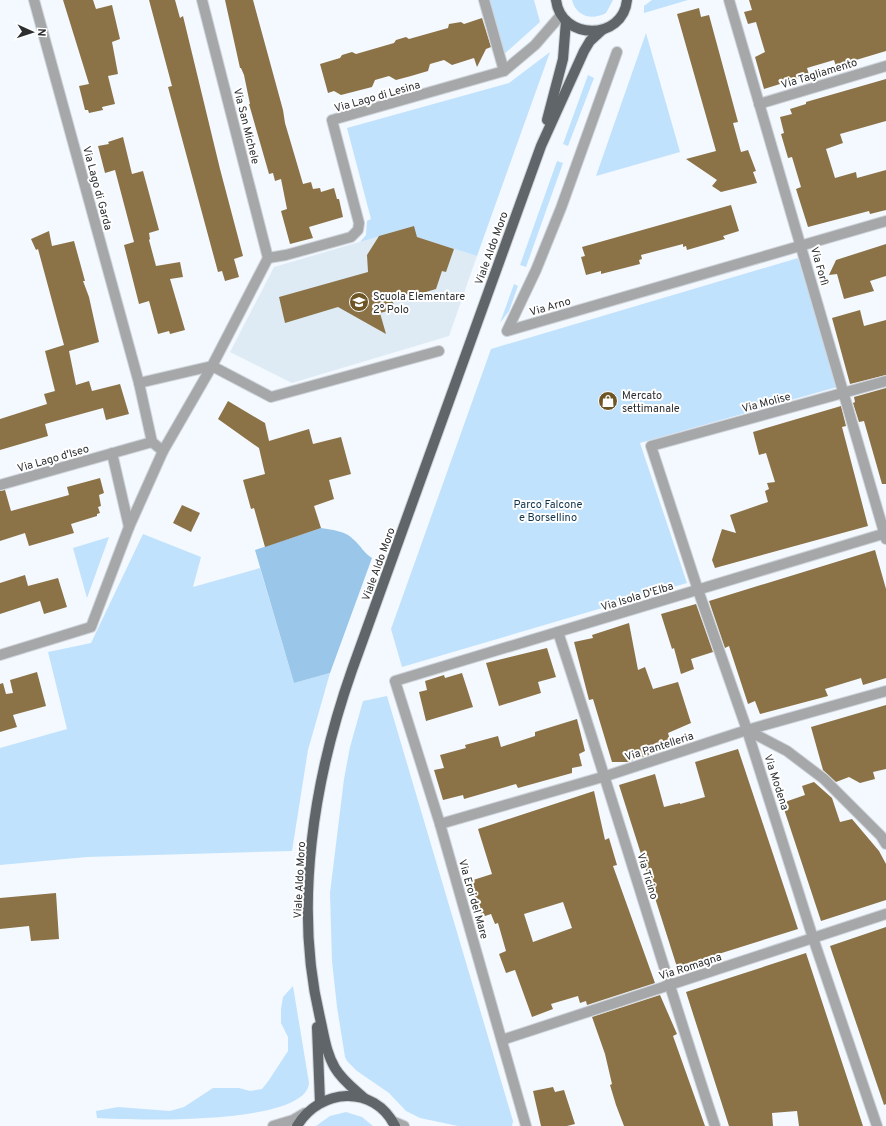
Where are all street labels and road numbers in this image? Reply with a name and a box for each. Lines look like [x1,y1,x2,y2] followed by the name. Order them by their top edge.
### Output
[779,56,859,92] street label: Via Tagliamento
[333,78,422,116] street label: Via Lago di Lesina
[230,87,262,166] street label: Via San Michele
[79,145,115,232] street label: Via Lago di Garda
[472,210,512,287] street label: Viale Aldo Moro
[807,245,831,287] street label: Via Forlì
[528,294,572,319] street label: Via Arno
[740,390,792,416] street label: Via Molise
[16,442,91,476] street label: Via Lago d'Iseo
[359,526,399,603] street label: Viale Aldo Moro
[599,579,675,615] street label: Via Isola D'Elba
[623,729,696,765] street label: Via Pantelleria
[760,753,792,812] street label: Via Modena
[291,841,309,919] street label: Viale Aldo Moro
[633,851,661,901] street label: Via Ticino
[455,858,491,941] street label: Via Eroi del Mare
[657,950,724,984] street label: Via Romagna

